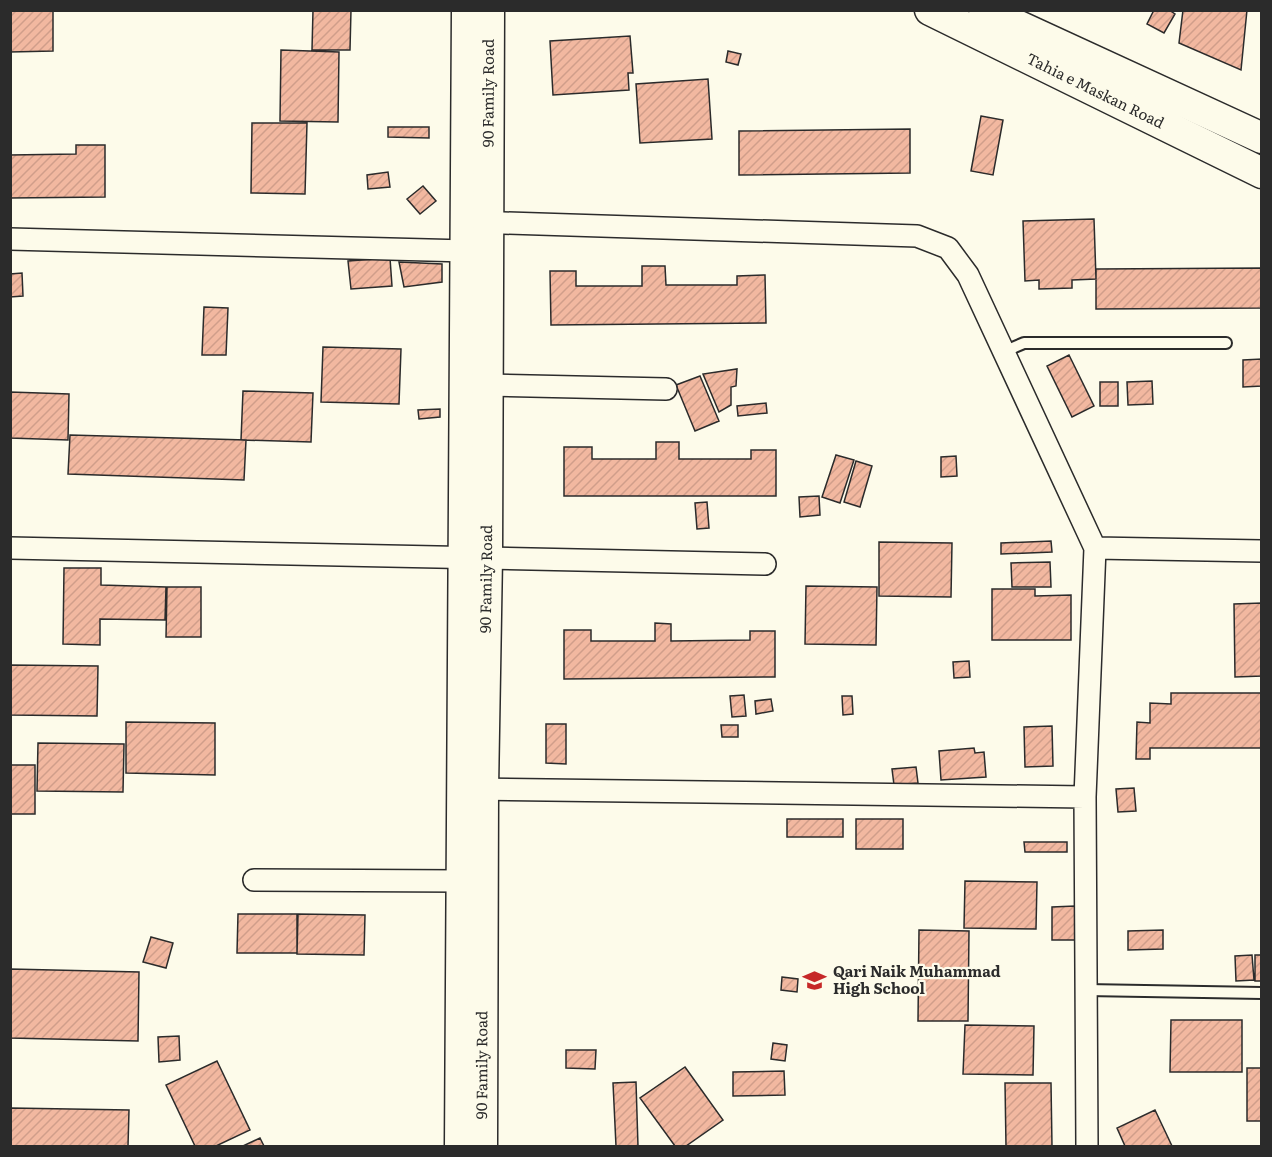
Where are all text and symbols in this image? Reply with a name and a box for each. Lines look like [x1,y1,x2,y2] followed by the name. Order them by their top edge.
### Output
[475,39,499,147] street label: 90 Family Road
[1023,46,1169,133] street label: Tahia e Maskan Road
[473,525,497,633] street label: 90 Family Road
[833,959,1001,999] place label: Qari Naik Muhammad High School
[802,968,828,994] school or university icon: Qari Naik Muhammad High School
[469,1011,492,1119] street label: 90 Family Road

